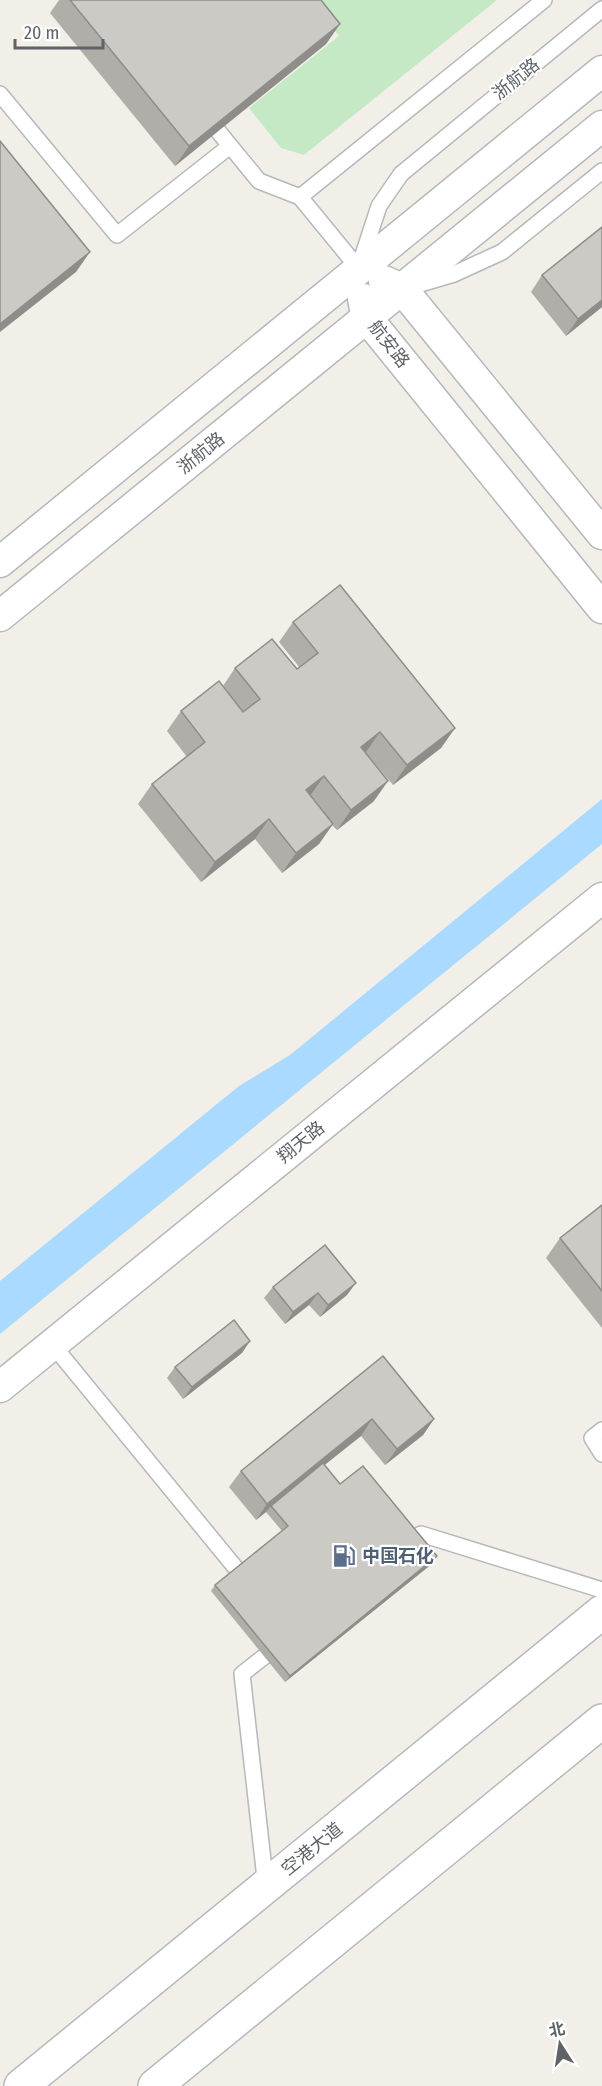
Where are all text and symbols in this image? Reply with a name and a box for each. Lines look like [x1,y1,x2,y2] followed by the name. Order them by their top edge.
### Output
[15,12,104,50] scale bar
[24,22,59,44] text: 20 m
[488,53,544,105] street label: 浙航路
[364,316,414,372] street label: 航安路
[173,427,229,479] street label: 浙航路
[273,1116,329,1168] street label: 翔天路
[331,1543,357,1569] fuel station icon: 中国石化
[362,1545,434,1567] place label: 中国石化
[277,1818,347,1880] street label: 空港大道
[530,2014,590,2074] north arrow
[547,2019,567,2041] text: 北

